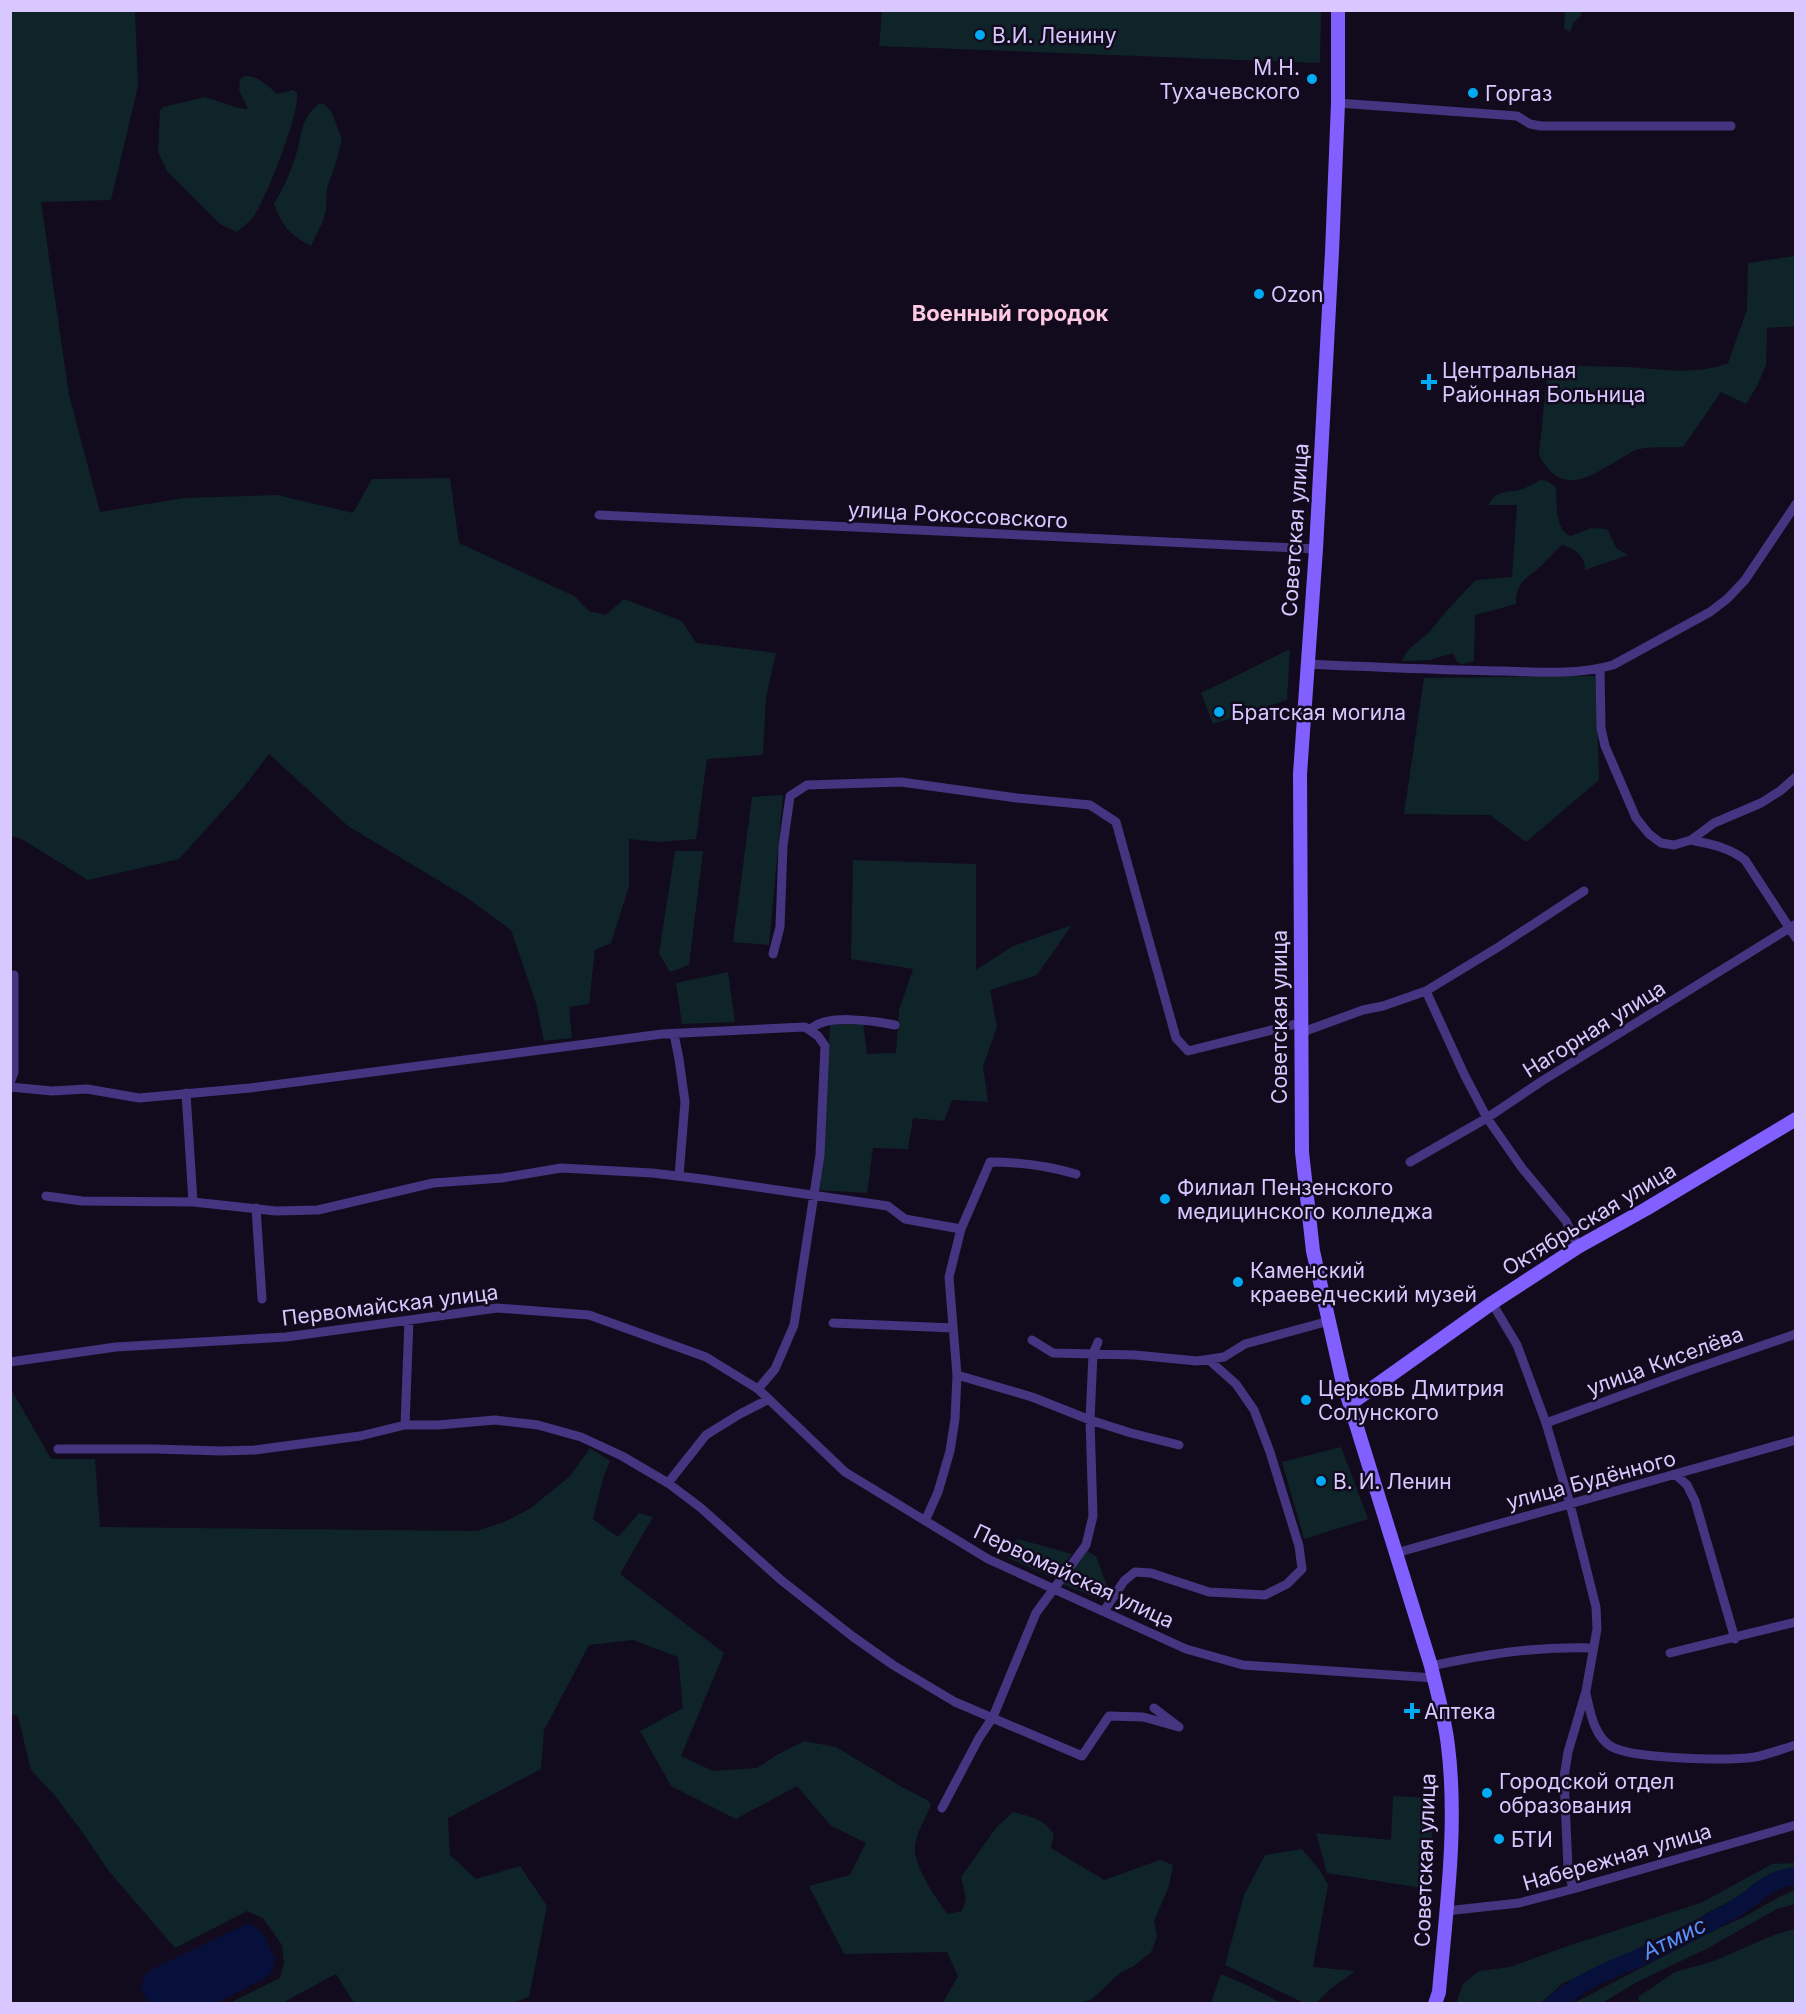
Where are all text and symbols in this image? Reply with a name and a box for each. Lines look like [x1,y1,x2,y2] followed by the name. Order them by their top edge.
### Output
[992,23,1117,48] place label: В.И. Ленину
[973,28,987,42] marker: В.И. Ленину
[1160,55,1300,104] place label: М.Н. Тухачевского
[1305,72,1319,86] marker: М.Н. Тухачевского
[1485,81,1552,106] place label: Горгаз
[1466,86,1480,100] marker: Горгаз
[1271,282,1323,307] place label: Ozon
[1252,287,1266,301] marker: Ozon
[912,300,1108,326] district label: Военный городок
[1442,358,1646,407] place label: Центральная Районная Больница
[1420,373,1438,391] marker: Центральная Районная Больница
[1276,442,1314,618] street label: Советская улица
[847,497,1069,533] street label: улица Рокоссовского
[1231,700,1406,725] place label: Братская могила
[1212,705,1226,719] marker: Братская могила
[1267,930,1292,1104] street label: Советская улица
[1518,975,1670,1083] street label: Нагорная улица
[1498,1157,1680,1281] street label: Октябрьская улица
[1177,1175,1433,1224] place label: Филиал Пензенского медицинского колледжа
[1158,1192,1172,1206] marker: Филиал Пензенского медицинского колледжа
[1250,1258,1477,1307] place label: Каменский краеведческий музей
[1231,1275,1245,1289] marker: Каменский краеведческий музей
[280,1279,500,1331] street label: Первомайская улица
[1584,1321,1746,1401] street label: улица Киселёва
[1318,1376,1504,1425] place label: Церковь Дмитрия Солунского
[1299,1393,1313,1407] marker: Церковь Дмитрия Солунского
[1504,1445,1678,1515] street label: улица Будённого
[1333,1469,1452,1494] place label: В. И. Ленин
[1314,1474,1328,1488] marker: В. И. Ленин
[970,1519,1178,1633] street label: Первомайская улица
[1424,1699,1496,1724] place label: Аптека
[1405,1704,1419,1718] marker: Аптека
[1499,1769,1674,1818] place label: Городской отдел образования
[1409,1773,1441,1947] street label: Советская улица
[1480,1786,1494,1800] marker: Городской отдел образования
[1520,1818,1714,1896] street label: Набережная улица
[1511,1827,1553,1852] place label: БТИ
[1492,1832,1506,1846] marker: БТИ
[1637,1911,1710,1965] water label: Атмис

